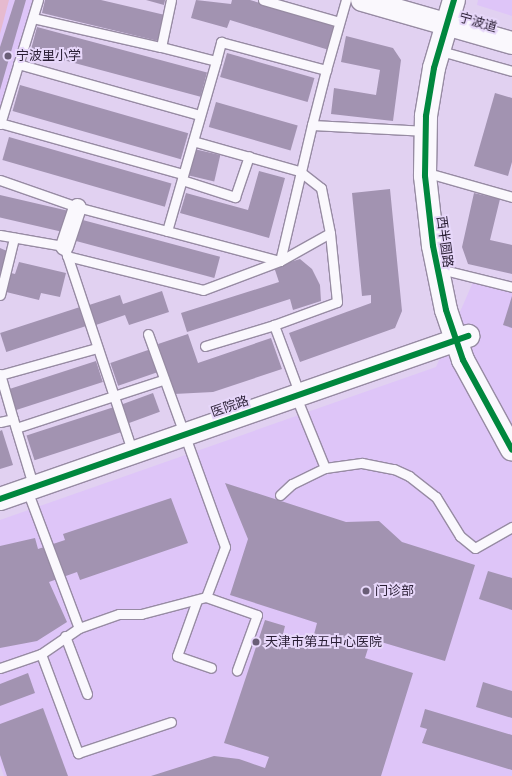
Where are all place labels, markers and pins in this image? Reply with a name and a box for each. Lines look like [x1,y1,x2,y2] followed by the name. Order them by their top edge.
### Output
[16,48,81,64] place label: 宁波里小学
[3,51,13,61] marker: 宁波里小学
[375,583,414,599] place label: 门诊部
[360,585,372,597] marker: 门诊部
[265,634,382,650] place label: 天津市第五中心医院
[250,636,262,648] marker: 天津市第五中心医院

